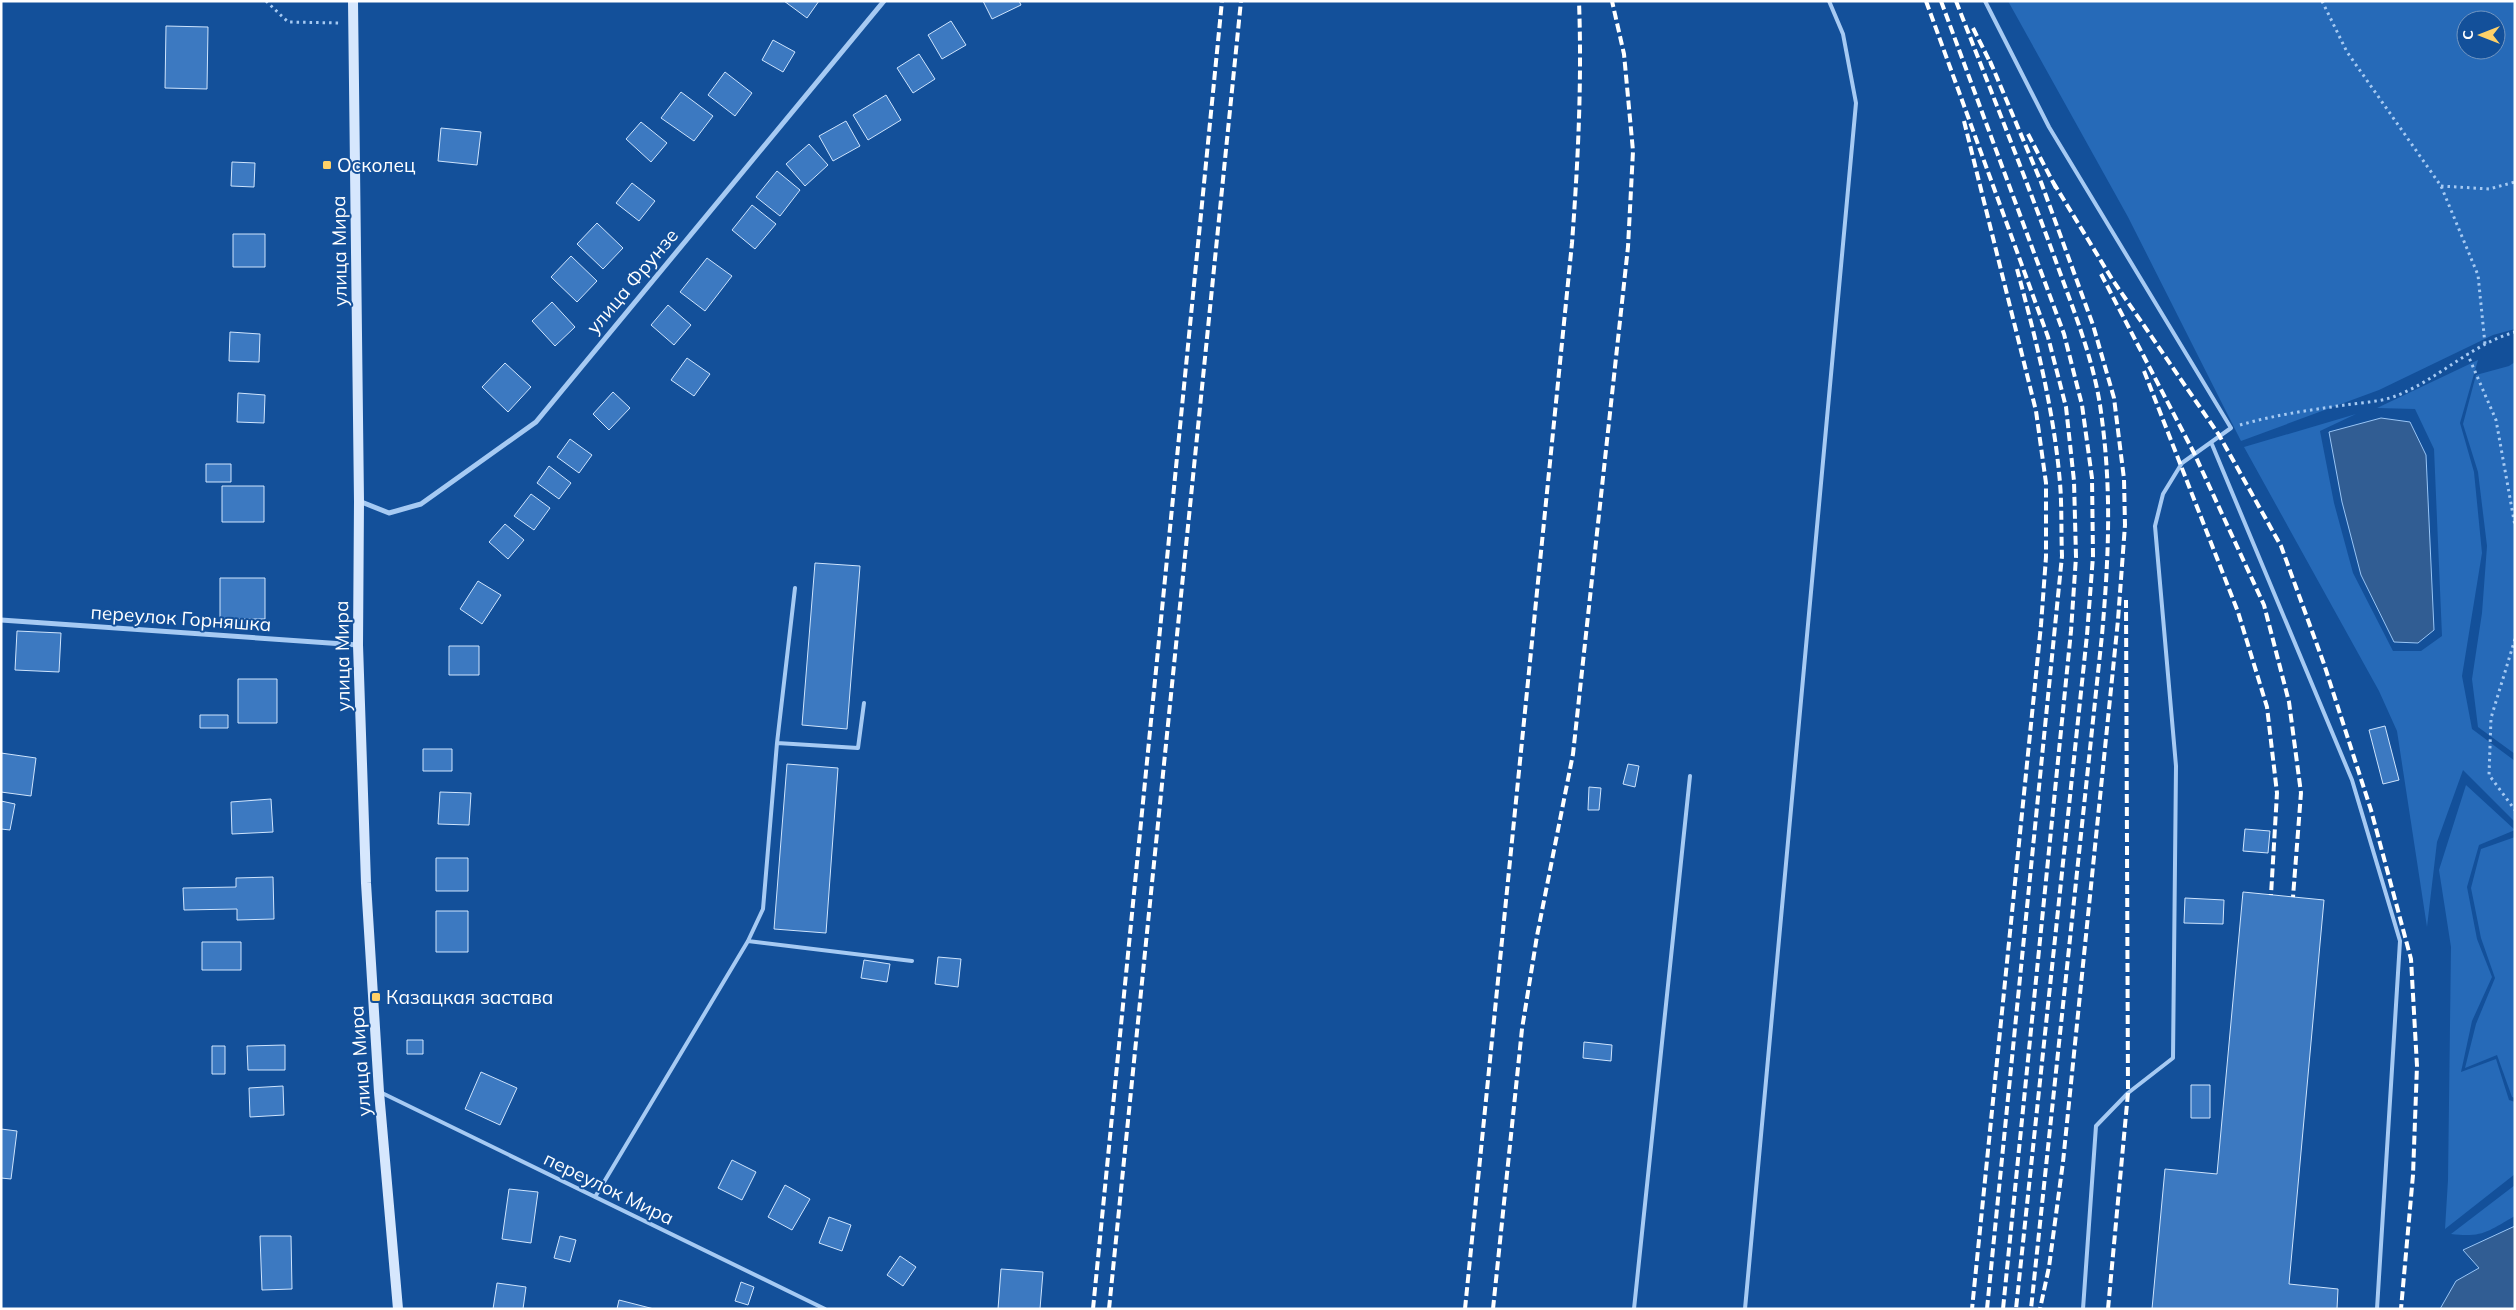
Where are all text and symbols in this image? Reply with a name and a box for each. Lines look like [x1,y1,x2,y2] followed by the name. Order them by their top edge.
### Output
[2456,10,2506,60] north arrow
[2459,30,2477,40] text: С
[337,153,416,177] place label: Осколец
[321,159,333,171] marker: Осколец
[326,195,352,307] street label: улица Мира
[581,223,683,339] street label: улица Фрунзе
[90,600,272,636] street label: переулок Горняшка
[329,600,355,712] street label: улица Мира
[386,985,553,1009] place label: Казацкая застава
[370,991,382,1003] marker: Казацкая застава
[344,1005,376,1117] street label: улица Мира
[540,1146,678,1230] street label: переулок Мира

